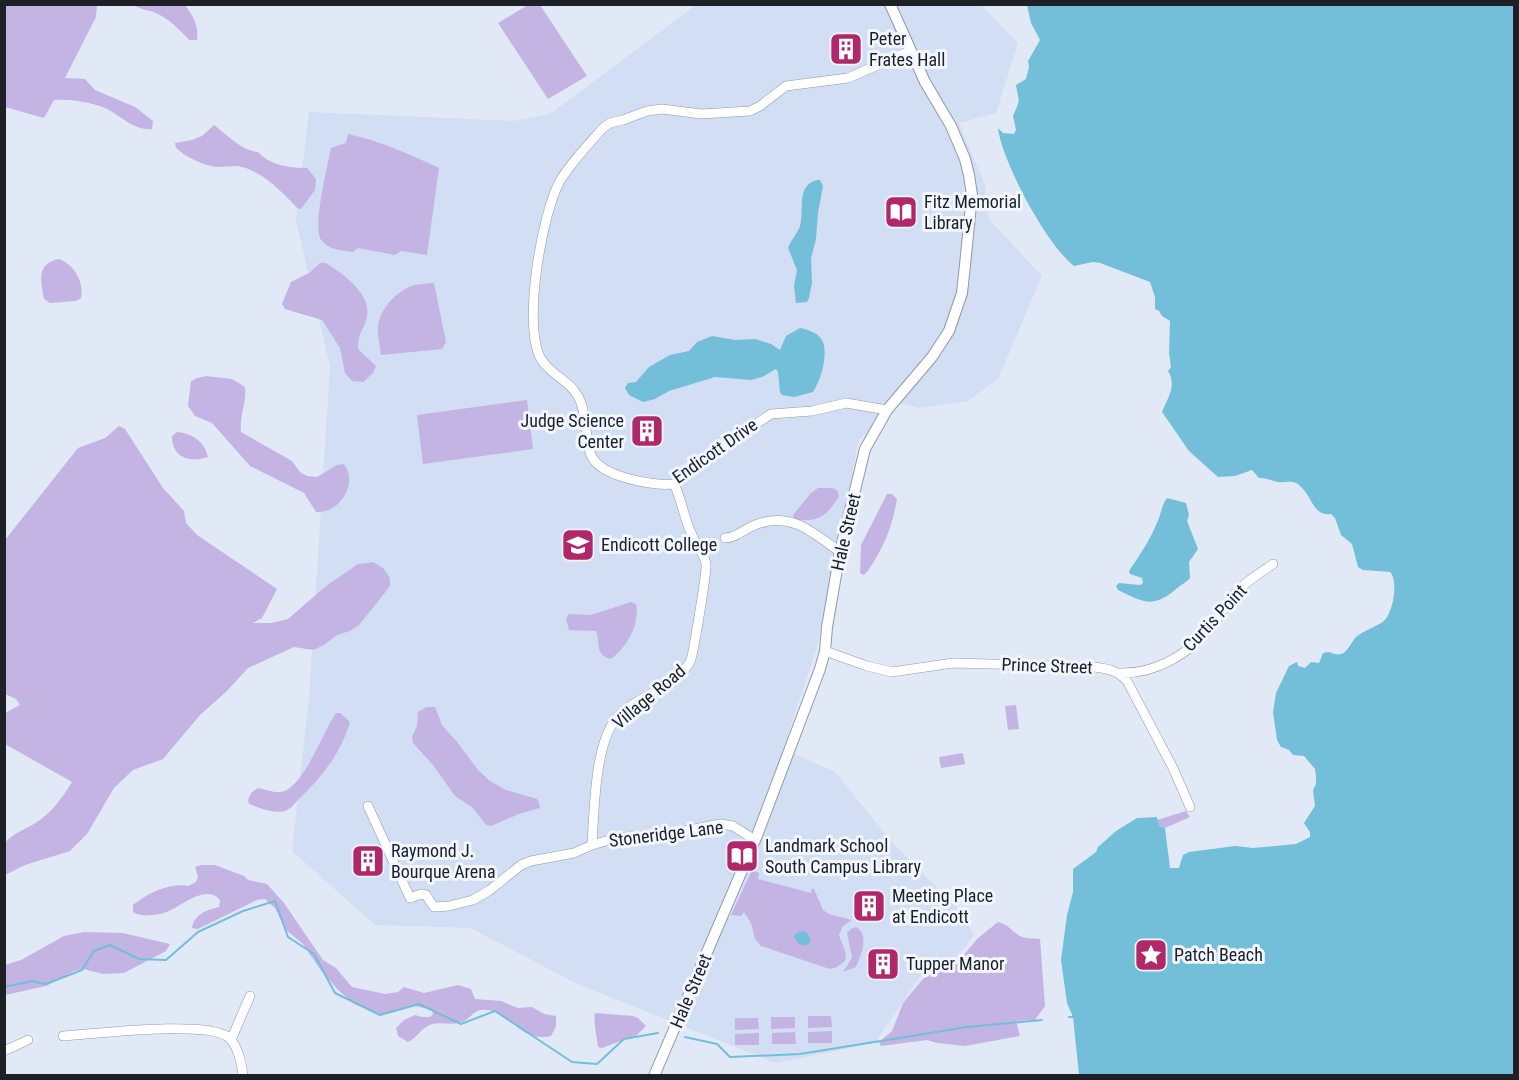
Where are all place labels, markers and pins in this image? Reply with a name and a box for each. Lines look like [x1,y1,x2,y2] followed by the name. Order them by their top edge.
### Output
[869,28,945,70] place label: Peter Frates Hall
[828,31,864,67] building icon: Peter Frates Hall
[924,191,1021,233] place label: Fitz Memorial Library
[883,194,919,230] library icon: Fitz Memorial Library
[521,410,625,452] place label: Judge Science Center
[629,413,665,449] building icon: Judge Science Center
[560,527,596,563] school or university icon: Endicott College
[601,534,717,555] place label: Endicott College
[765,835,921,877] place label: Landmark School South Campus Library
[724,838,760,874] library icon: Landmark School South Campus Library
[391,840,496,882] place label: Raymond J. Bourque Arena
[350,843,386,879] building icon: Raymond J. Bourque Arena
[892,885,993,927] place label: Meeting Place at Endicott
[851,888,887,924] building icon: Meeting Place at Endicott
[1133,937,1169,973] place icon: Patch Beach
[1174,944,1263,965] place label: Patch Beach
[865,946,901,982] building icon: Tupper Manor
[906,953,1005,974] place label: Tupper Manor

